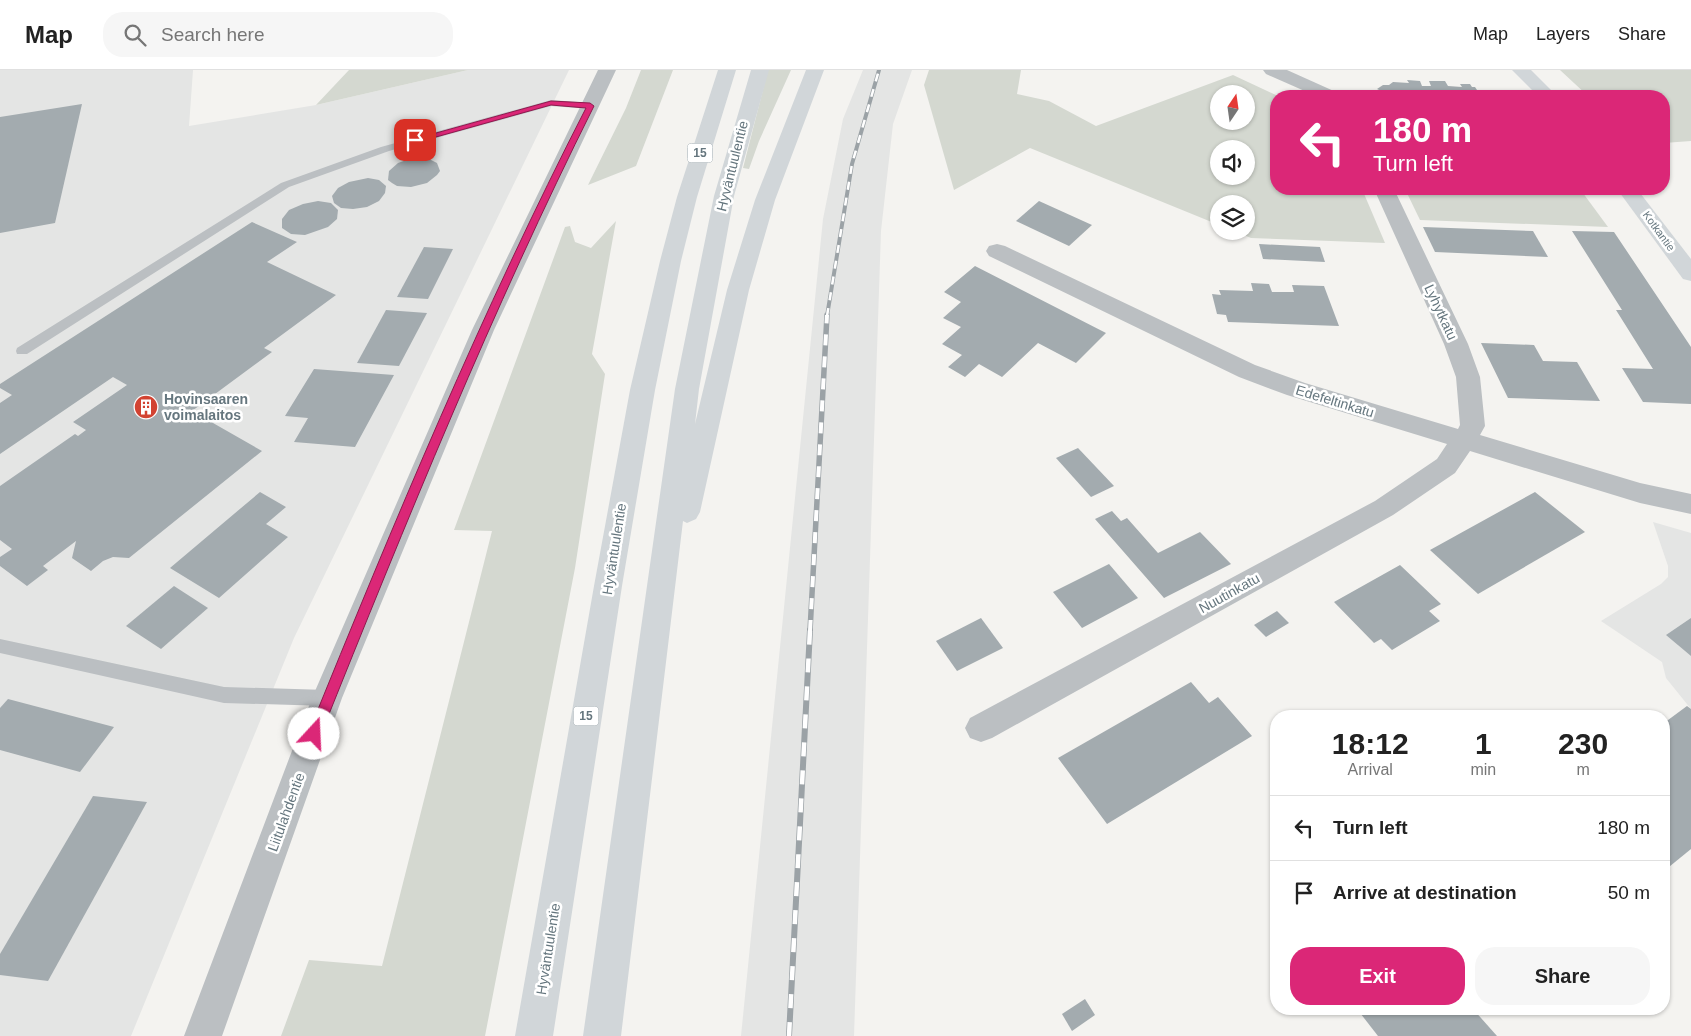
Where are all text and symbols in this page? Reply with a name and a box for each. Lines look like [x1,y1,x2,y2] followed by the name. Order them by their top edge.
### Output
[103,12,453,57] search box
[25,21,73,48] text: Map
[121,21,149,49] icon: search
[161,24,265,45] text: Search here
[1473,24,1508,44] text: Map
[1536,24,1590,44] text: Layers
[1618,24,1666,44] text: Share
[1210,85,1255,130] north arrow
[1210,85,1255,240] map controls
[1290,110,1355,175] icon: left
[1373,110,1472,149] text: 180 m
[394,119,436,161] pin
[713,119,751,213] street label: Hyväntuulentie
[401,126,429,154] icon: arrive
[1210,140,1255,185] button: sound
[688,144,712,162] road number: 15
[1373,151,1453,176] text: Turn left
[1210,195,1255,240] button: layers
[1641,209,1677,253] street label: Kotkantie
[1421,282,1461,342] street label: Lyhytkatu
[1294,382,1376,420] street label: Edefeltinkatu
[164,391,248,423] place label: Hovinsaaren voimalaitos
[133,394,159,420] building icon: Hovinsaaren voimalaitos
[599,502,629,596] street label: Hyväntuulentie
[1196,570,1262,616] street label: Nuutinkatu
[574,706,598,726] road number: 15
[287,707,339,759] position arrow
[1332,727,1409,760] text: 18:12
[1475,727,1492,760] text: 1
[1558,727,1608,760] text: 230
[1348,761,1393,778] text: Arrival
[1470,761,1496,778] text: min
[1576,761,1590,778] text: m
[264,770,308,854] street label: Liitulahdentie
[1290,814,1318,842] icon: left
[1333,817,1408,838] text: Turn left
[1597,817,1650,838] text: 180 m
[1290,879,1318,907] icon: arrive
[1333,882,1517,903] text: Arrive at destination
[1608,882,1650,903] text: 50 m
[533,902,563,996] street label: Hyväntuulentie
[1290,947,1465,1005] button: Exit
[1475,947,1650,1005] button: Share

